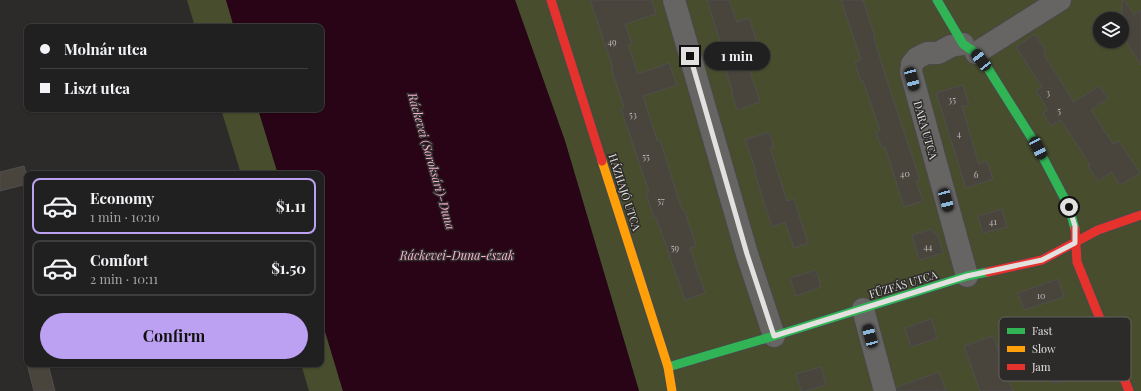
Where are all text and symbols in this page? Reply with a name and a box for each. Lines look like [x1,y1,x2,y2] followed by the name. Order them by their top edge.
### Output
[1093,12,1129,48] map controls
[1093,12,1129,48] button: layers
[607,35,617,47] house number: 49
[64,39,147,59] text: Molnár utca
[704,42,770,70] callout: 1 min
[681,47,699,65] route end
[721,47,753,64] text: 1 min
[969,47,993,73] car
[903,66,921,92] car
[64,78,130,98] text: Liszt utca
[1046,86,1050,98] house number: 3
[404,90,459,231] water label: Ráckevei (Soroksári)-Duna
[948,93,956,105] house number: 35
[911,99,942,161] street label: DARA UTCA
[1057,104,1061,116] house number: 5
[629,108,637,120] house number: 53
[957,127,962,139] house number: 4
[1027,135,1049,161] car
[642,150,650,162] house number: 55
[605,152,645,233] street label: HÁZHAJÓ UTCA
[900,167,910,179] house number: 40
[974,168,979,180] house number: 6
[937,187,955,213] car
[42,188,78,224] icon: car
[90,188,154,208] text: Economy
[657,194,665,206] house number: 57
[276,196,306,216] text: $1.11
[1060,198,1078,216] route start
[90,208,160,225] text: 1 min · 10:10
[989,215,998,227] house number: 41
[924,240,933,252] house number: 44
[671,241,680,253] house number: 59
[399,247,514,263] water label: Ráckevei-Duna-észak
[42,250,78,286] icon: car
[90,250,148,270] text: Comfort
[271,258,306,278] text: $1.50
[867,267,939,301] street label: FŰZFÁS UTCA
[90,270,158,287] text: 2 min · 10:11
[1037,289,1045,301] house number: 10
[40,313,308,359] button: Confirm
[999,317,1131,381] legend
[861,323,879,349] car
[1032,323,1052,338] text: Fast
[1032,341,1056,356] text: Slow
[1031,359,1051,374] text: Jam

